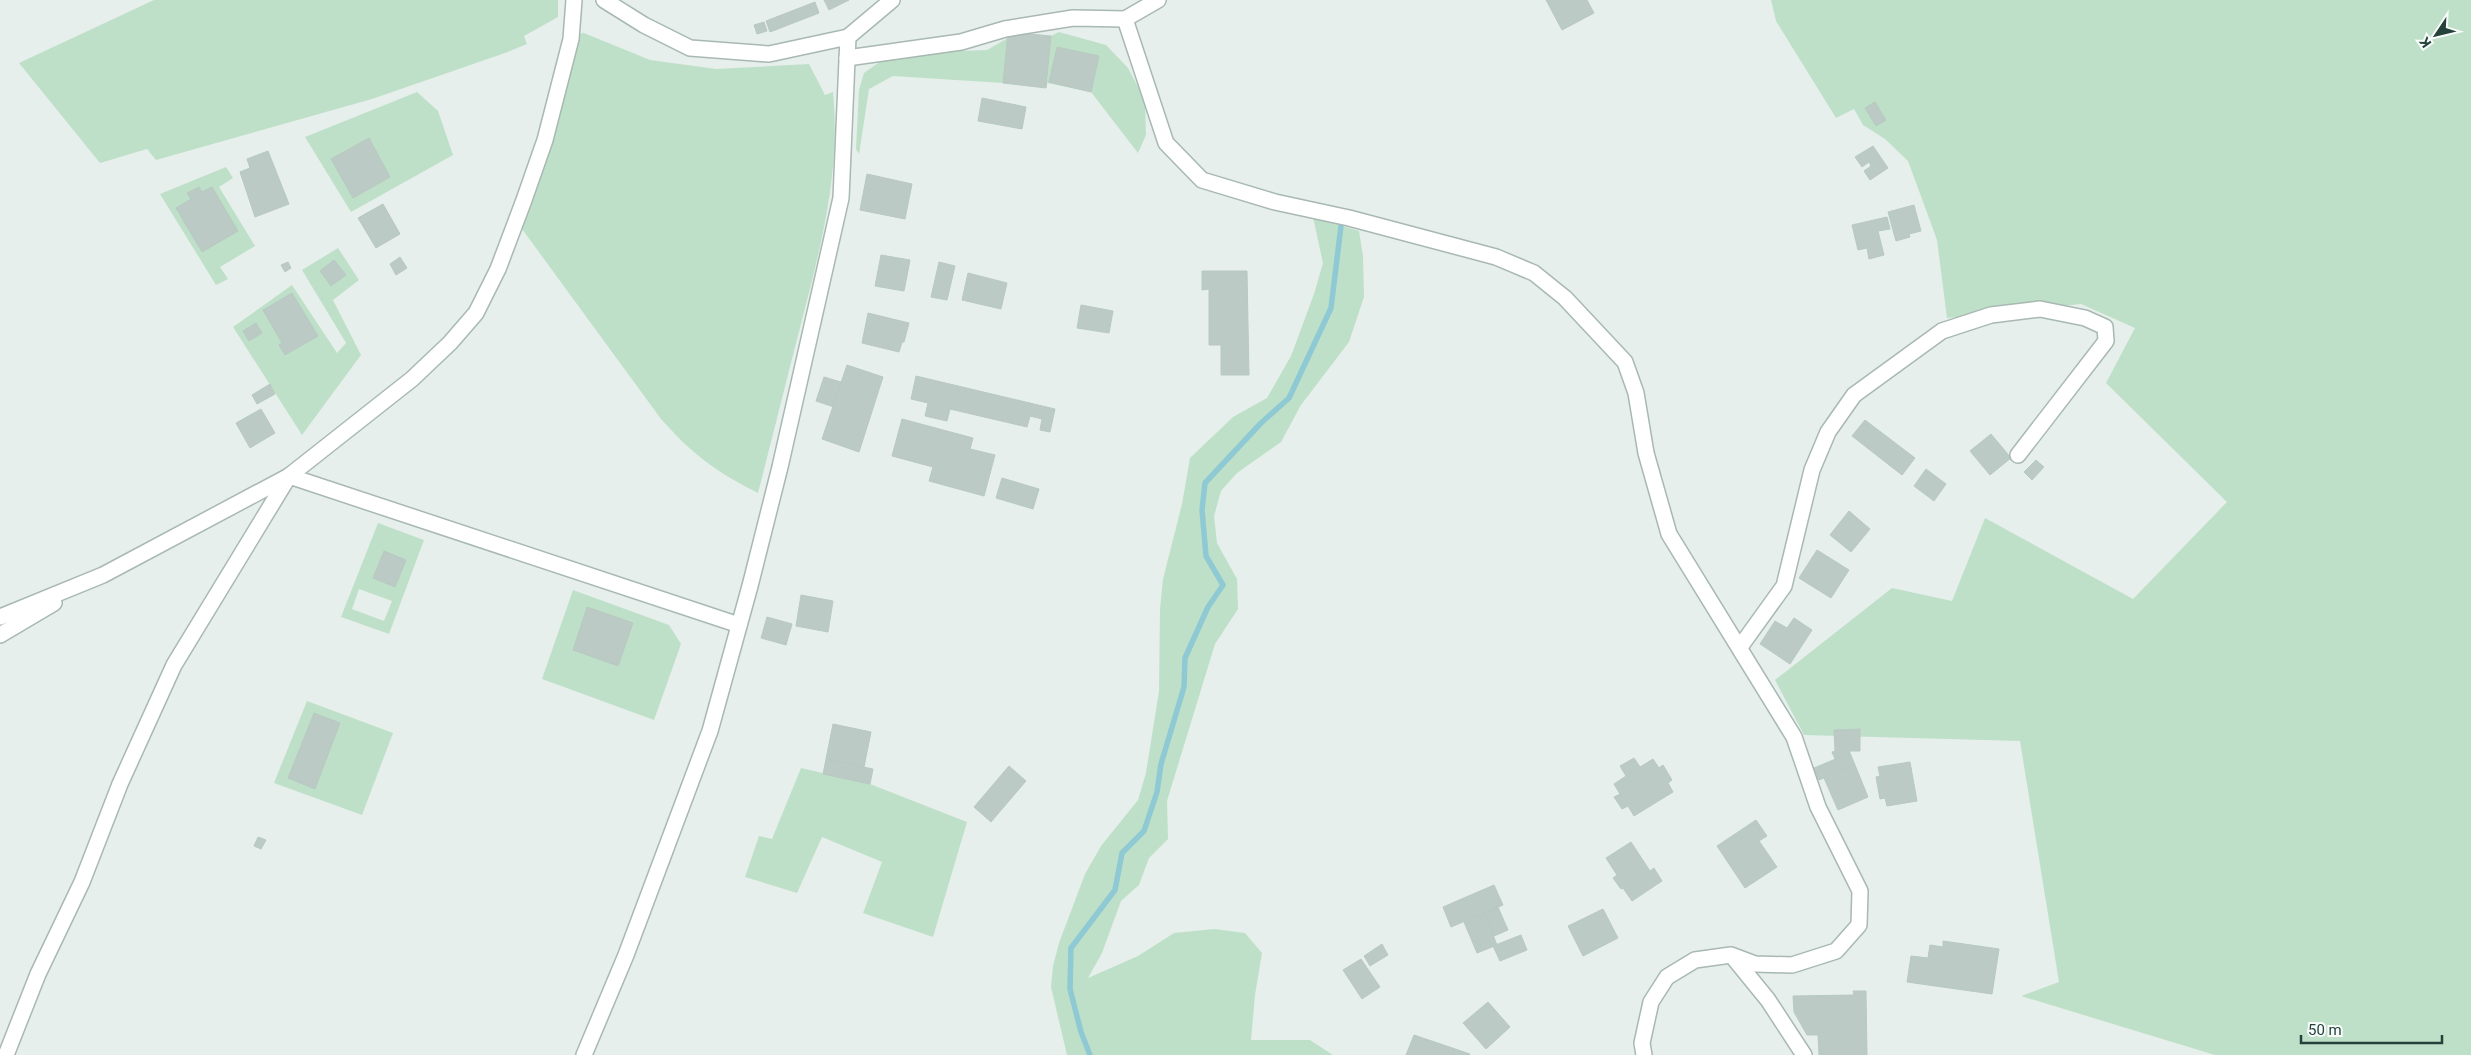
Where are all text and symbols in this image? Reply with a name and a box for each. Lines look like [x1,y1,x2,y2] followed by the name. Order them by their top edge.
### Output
[2411,10,2461,60] north arrow
[2416,34,2434,51] text: K
[2301,1012,2442,1044] scale bar
[2308,1021,2342,1039] text: 50 m

